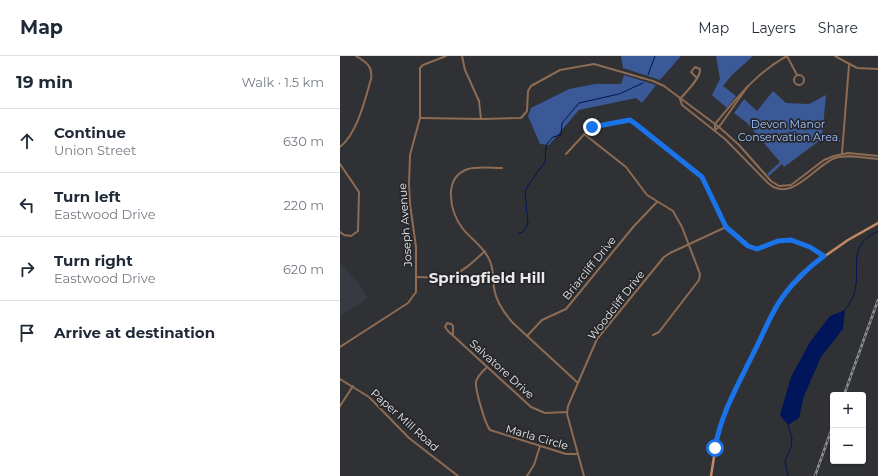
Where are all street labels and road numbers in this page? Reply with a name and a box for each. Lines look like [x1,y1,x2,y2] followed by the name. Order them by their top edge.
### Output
[395,182,415,268] street label: Joseph Avenue
[559,233,619,303] street label: Briarcliff Drive
[585,267,648,342] street label: Woodcliff Drive
[467,336,537,402] street label: Salvatore Drive
[368,386,442,454] street label: Paper Mill Road
[504,421,570,453] street label: Marla Circle

